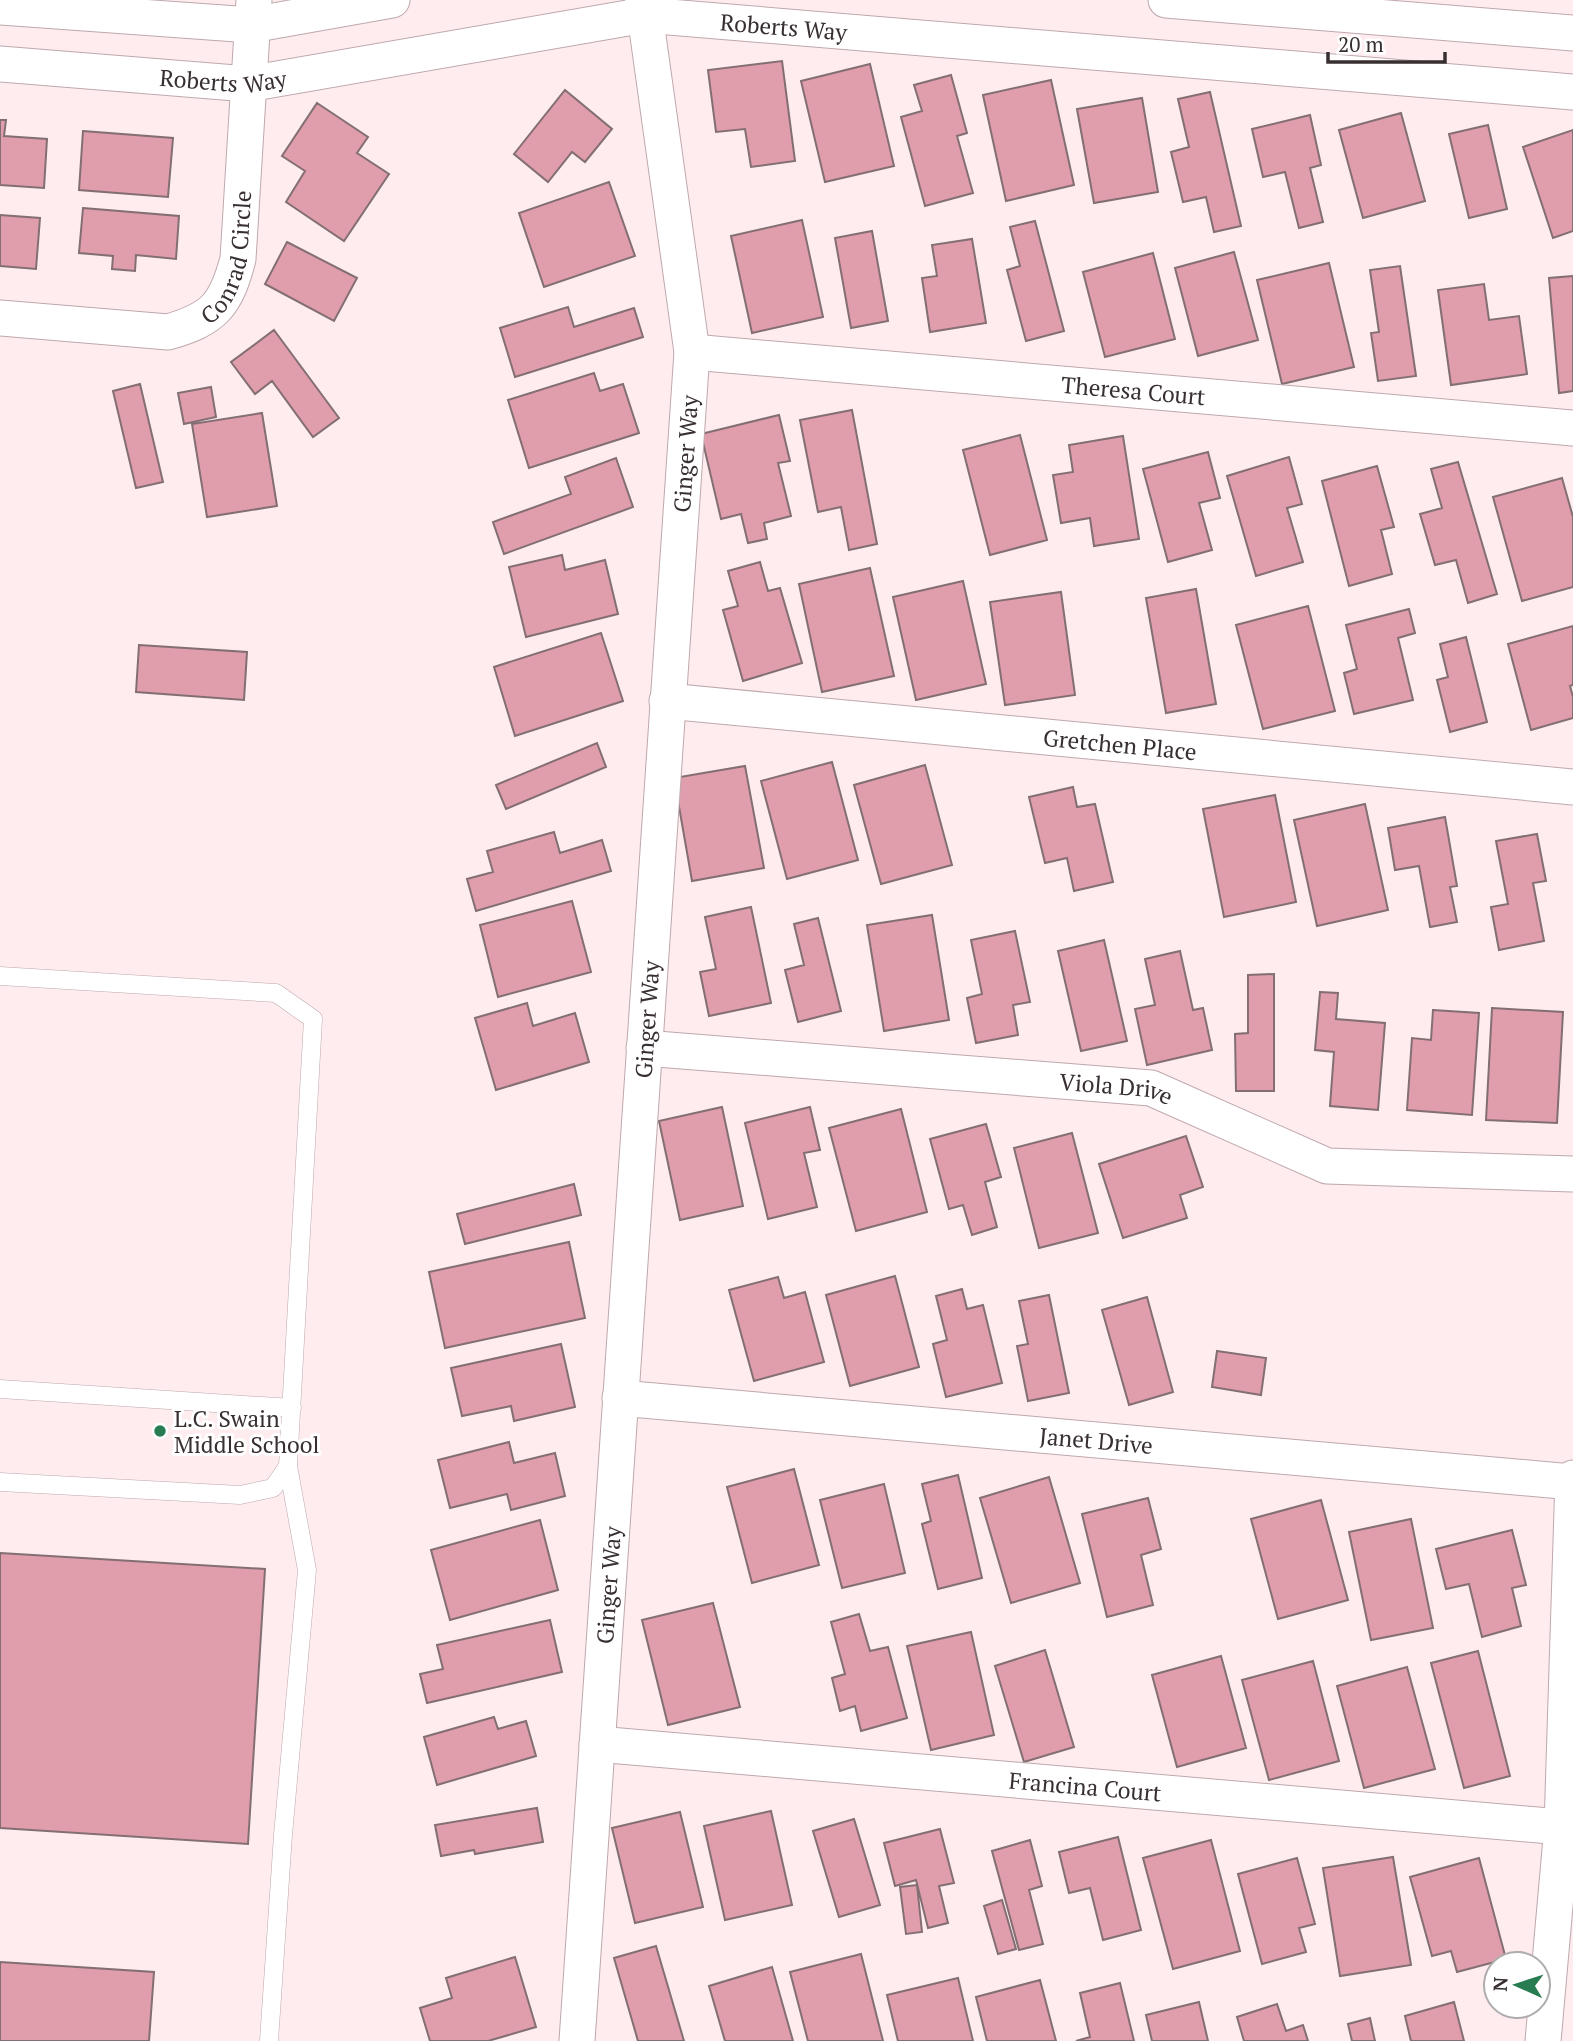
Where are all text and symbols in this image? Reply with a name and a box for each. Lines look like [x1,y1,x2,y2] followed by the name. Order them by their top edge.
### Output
[719,6,849,47] street label: Roberts Way
[1328,21,1445,65] scale bar
[1338,30,1384,58] text: 20 m
[159,61,289,100] street label: Roberts Way
[194,189,258,331] street label: Conrad Circle
[1060,368,1207,412] street label: Theresa Court
[666,393,705,513] street label: Ginger Way
[1042,721,1198,767] street label: Gretchen Place
[627,959,666,1079] street label: Ginger Way
[1058,1065,1178,1111] street label: Viola Drive
[174,1403,319,1460] place label: L.C. Swain Middle School
[1038,1420,1154,1460] street label: Janet Drive
[152,1423,168,1439] marker: L.C. Swain Middle School
[589,1525,628,1645] street label: Ginger Way
[1008,1764,1163,1808] street label: Francina Court
[1482,1950,1552,2020] north arrow
[1487,1976,1512,1992] text: N

